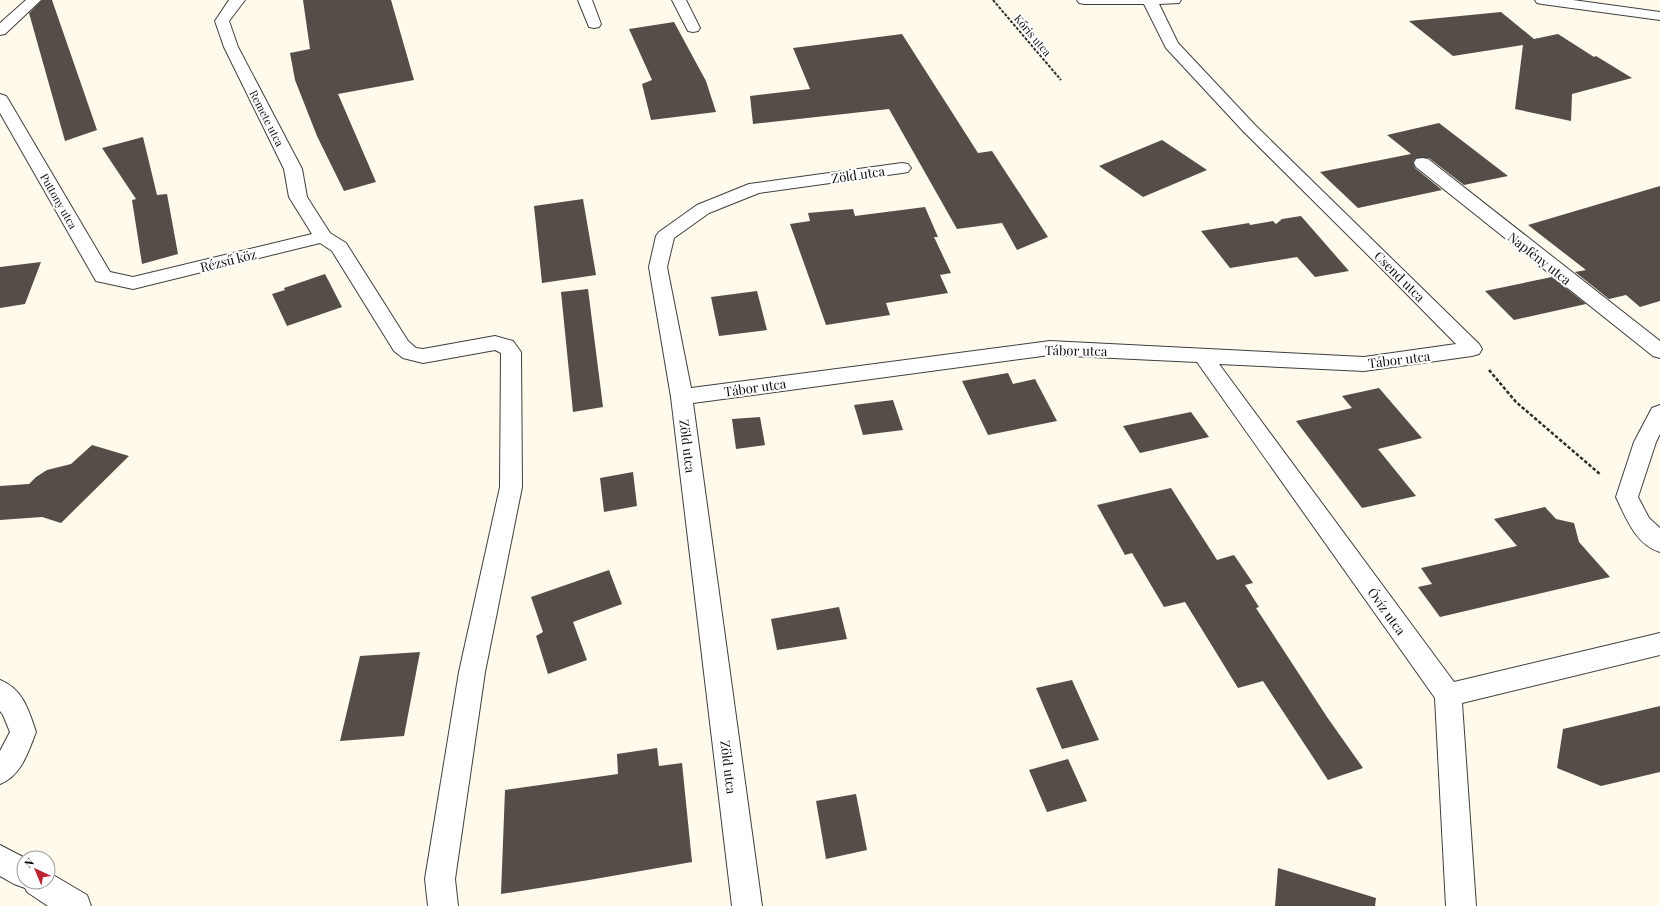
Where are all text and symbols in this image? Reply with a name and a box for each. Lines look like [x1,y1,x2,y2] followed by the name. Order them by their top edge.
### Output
[1011,11,1055,59] street label: Kőris utca
[246,87,288,149] street label: Remete utca
[830,162,886,186] street label: Zöld utca
[37,170,81,232] street label: Puttony utca
[1505,228,1575,288] street label: Napfény utca
[198,245,258,275] street label: Rézsű köz
[1371,247,1429,305] street label: Csend utca
[1045,341,1108,359] street label: Tábor utca
[1367,347,1432,371] street label: Tábor utca
[723,374,788,400] street label: Tábor utca
[676,418,700,474] street label: Zöld utca
[1364,584,1410,638] street label: Óvíz utca
[717,739,741,795] street label: Zöld utca
[16,850,56,890] north arrow
[21,854,37,871] text: N

